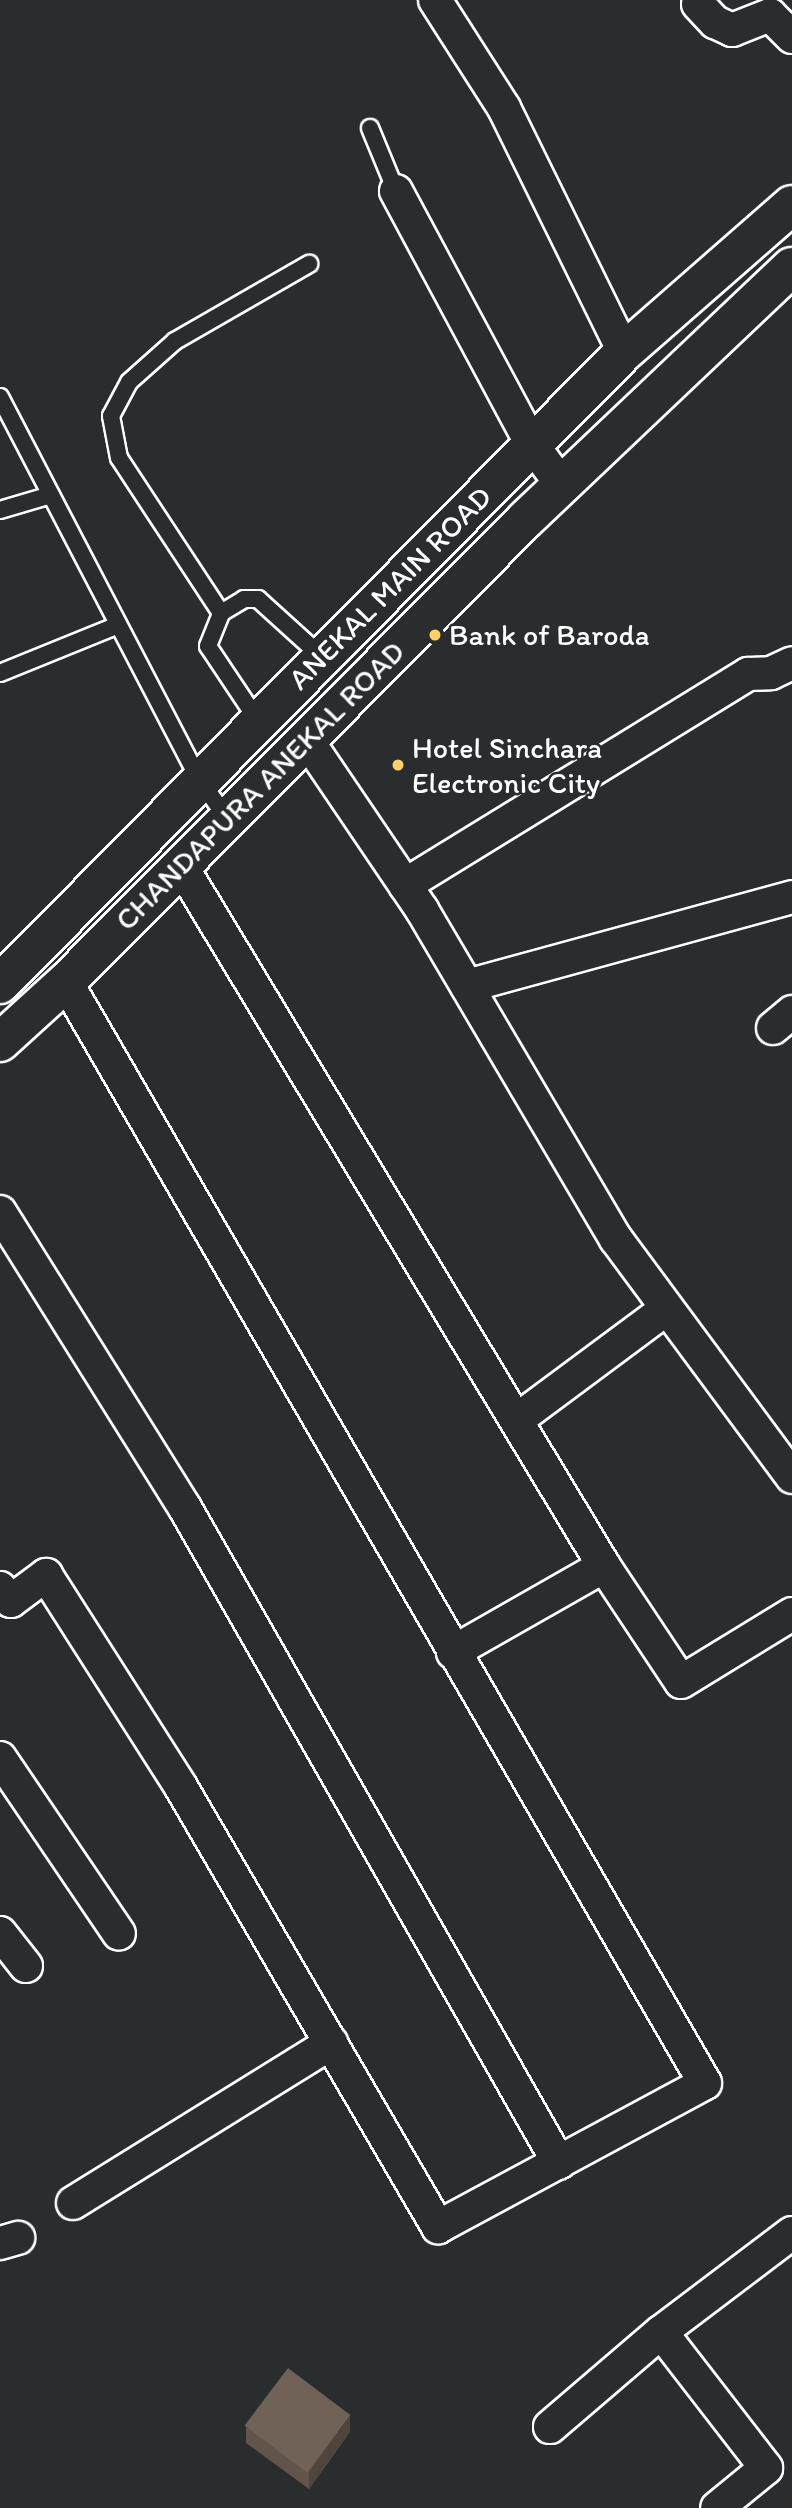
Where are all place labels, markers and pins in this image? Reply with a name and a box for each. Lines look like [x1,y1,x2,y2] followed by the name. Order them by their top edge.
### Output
[449,617,650,653] place label: Bank of Baroda
[427,627,443,643] marker: Bank of Baroda
[412,730,602,800] place label: Hotel Sinchara Electronic City
[390,757,406,773] marker: Hotel Sinchara Electronic City

